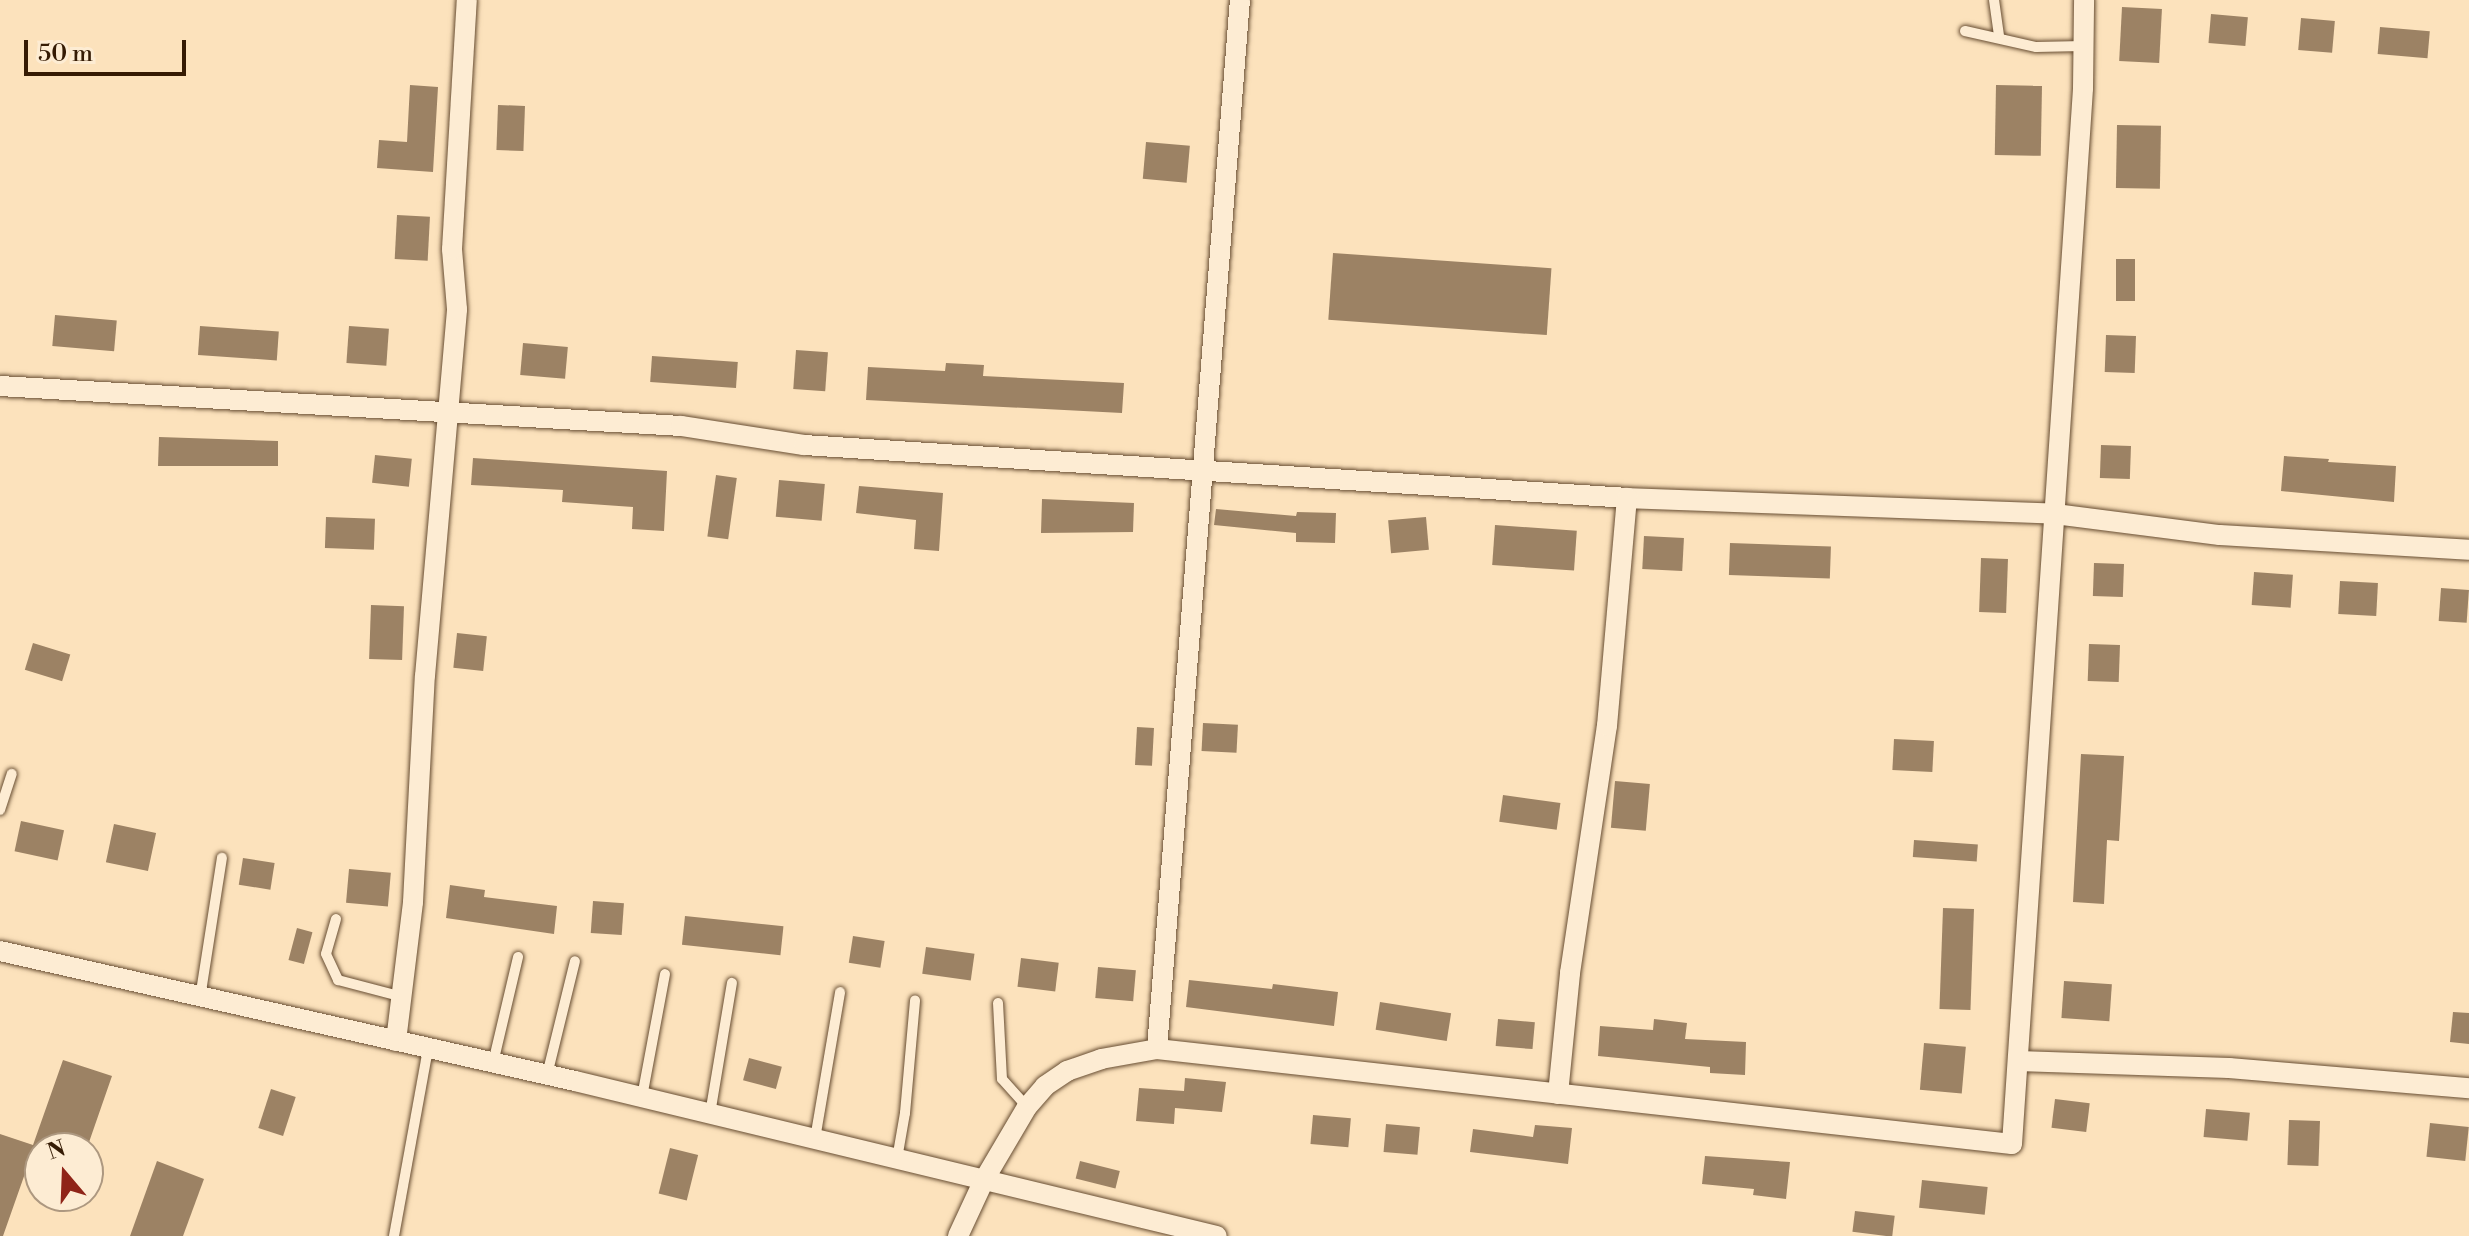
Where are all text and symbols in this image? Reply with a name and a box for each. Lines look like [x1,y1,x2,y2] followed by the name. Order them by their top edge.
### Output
[28,24,190,74] scale bar
[38,39,93,69] text: 50 m
[24,1132,104,1212] north arrow
[44,1135,69,1166] text: N

